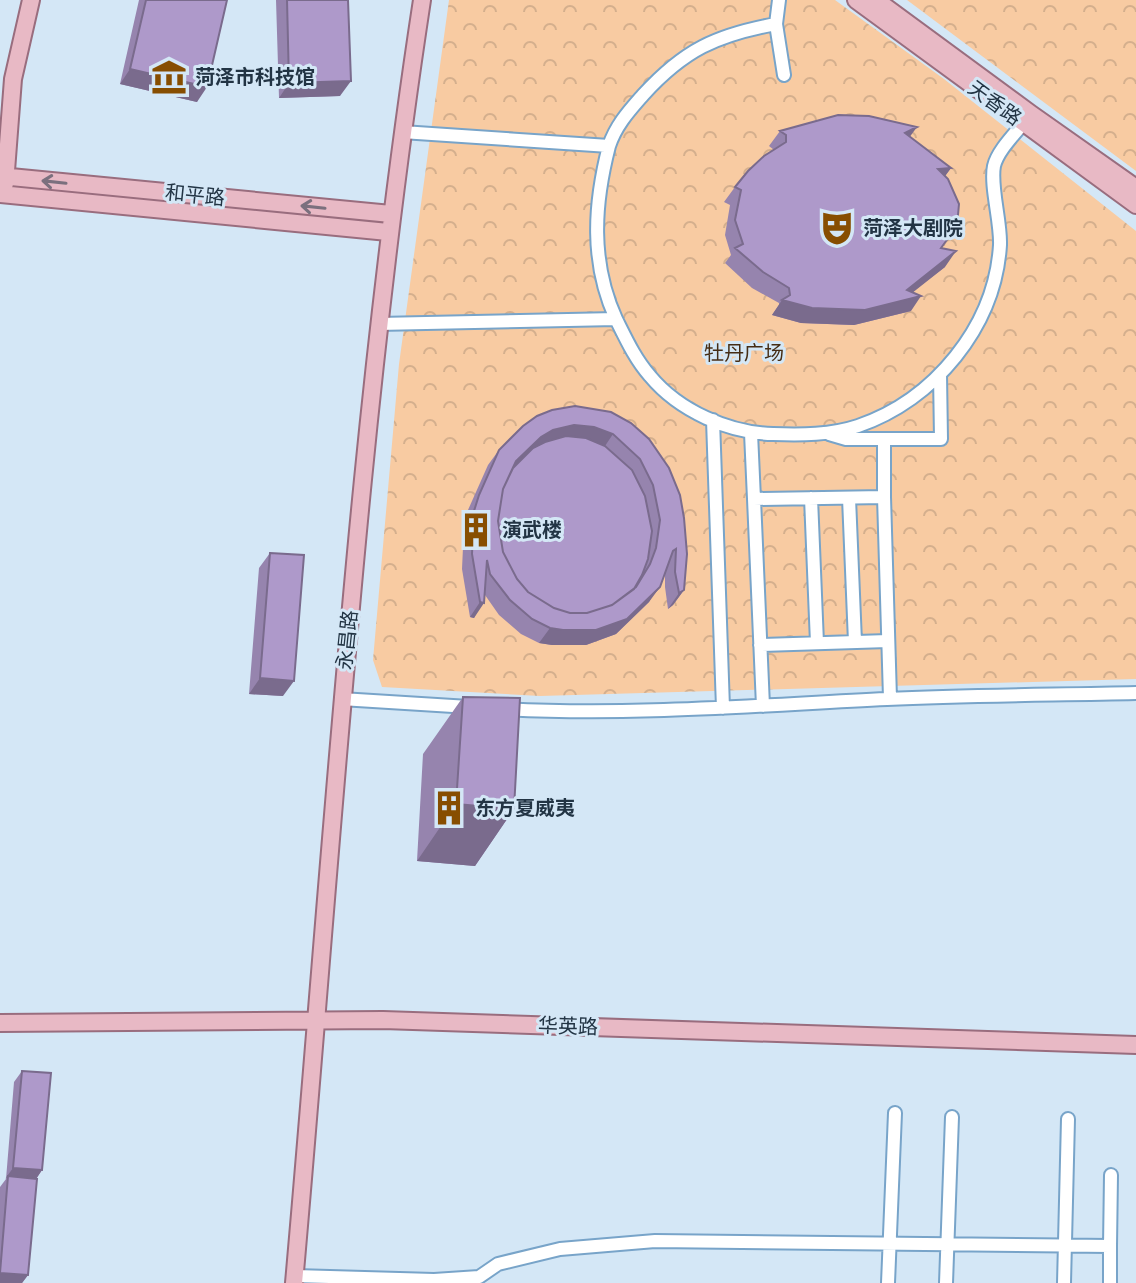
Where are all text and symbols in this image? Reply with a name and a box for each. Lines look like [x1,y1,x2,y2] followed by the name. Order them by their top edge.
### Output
[150,58,188,96] museum icon: 菏泽市科技馆
[195,64,315,89] place label: 菏泽市科技馆
[964,75,1027,130] street label: 天香路
[41,174,68,189] one-way arrow
[164,179,226,210] street label: 和平路
[300,199,327,214] one-way arrow
[818,209,856,247] theatre icon: 菏泽大剧院
[863,215,963,240] place label: 菏泽大剧院
[704,340,784,365] park label: 牡丹广场
[457,511,495,549] building icon: 演武楼
[502,517,562,542] place label: 演武楼
[331,609,362,671] street label: 永昌路
[430,789,468,827] building icon: 东方夏威夷
[475,795,575,820] place label: 东方夏威夷
[538,1012,598,1039] street label: 华英路

